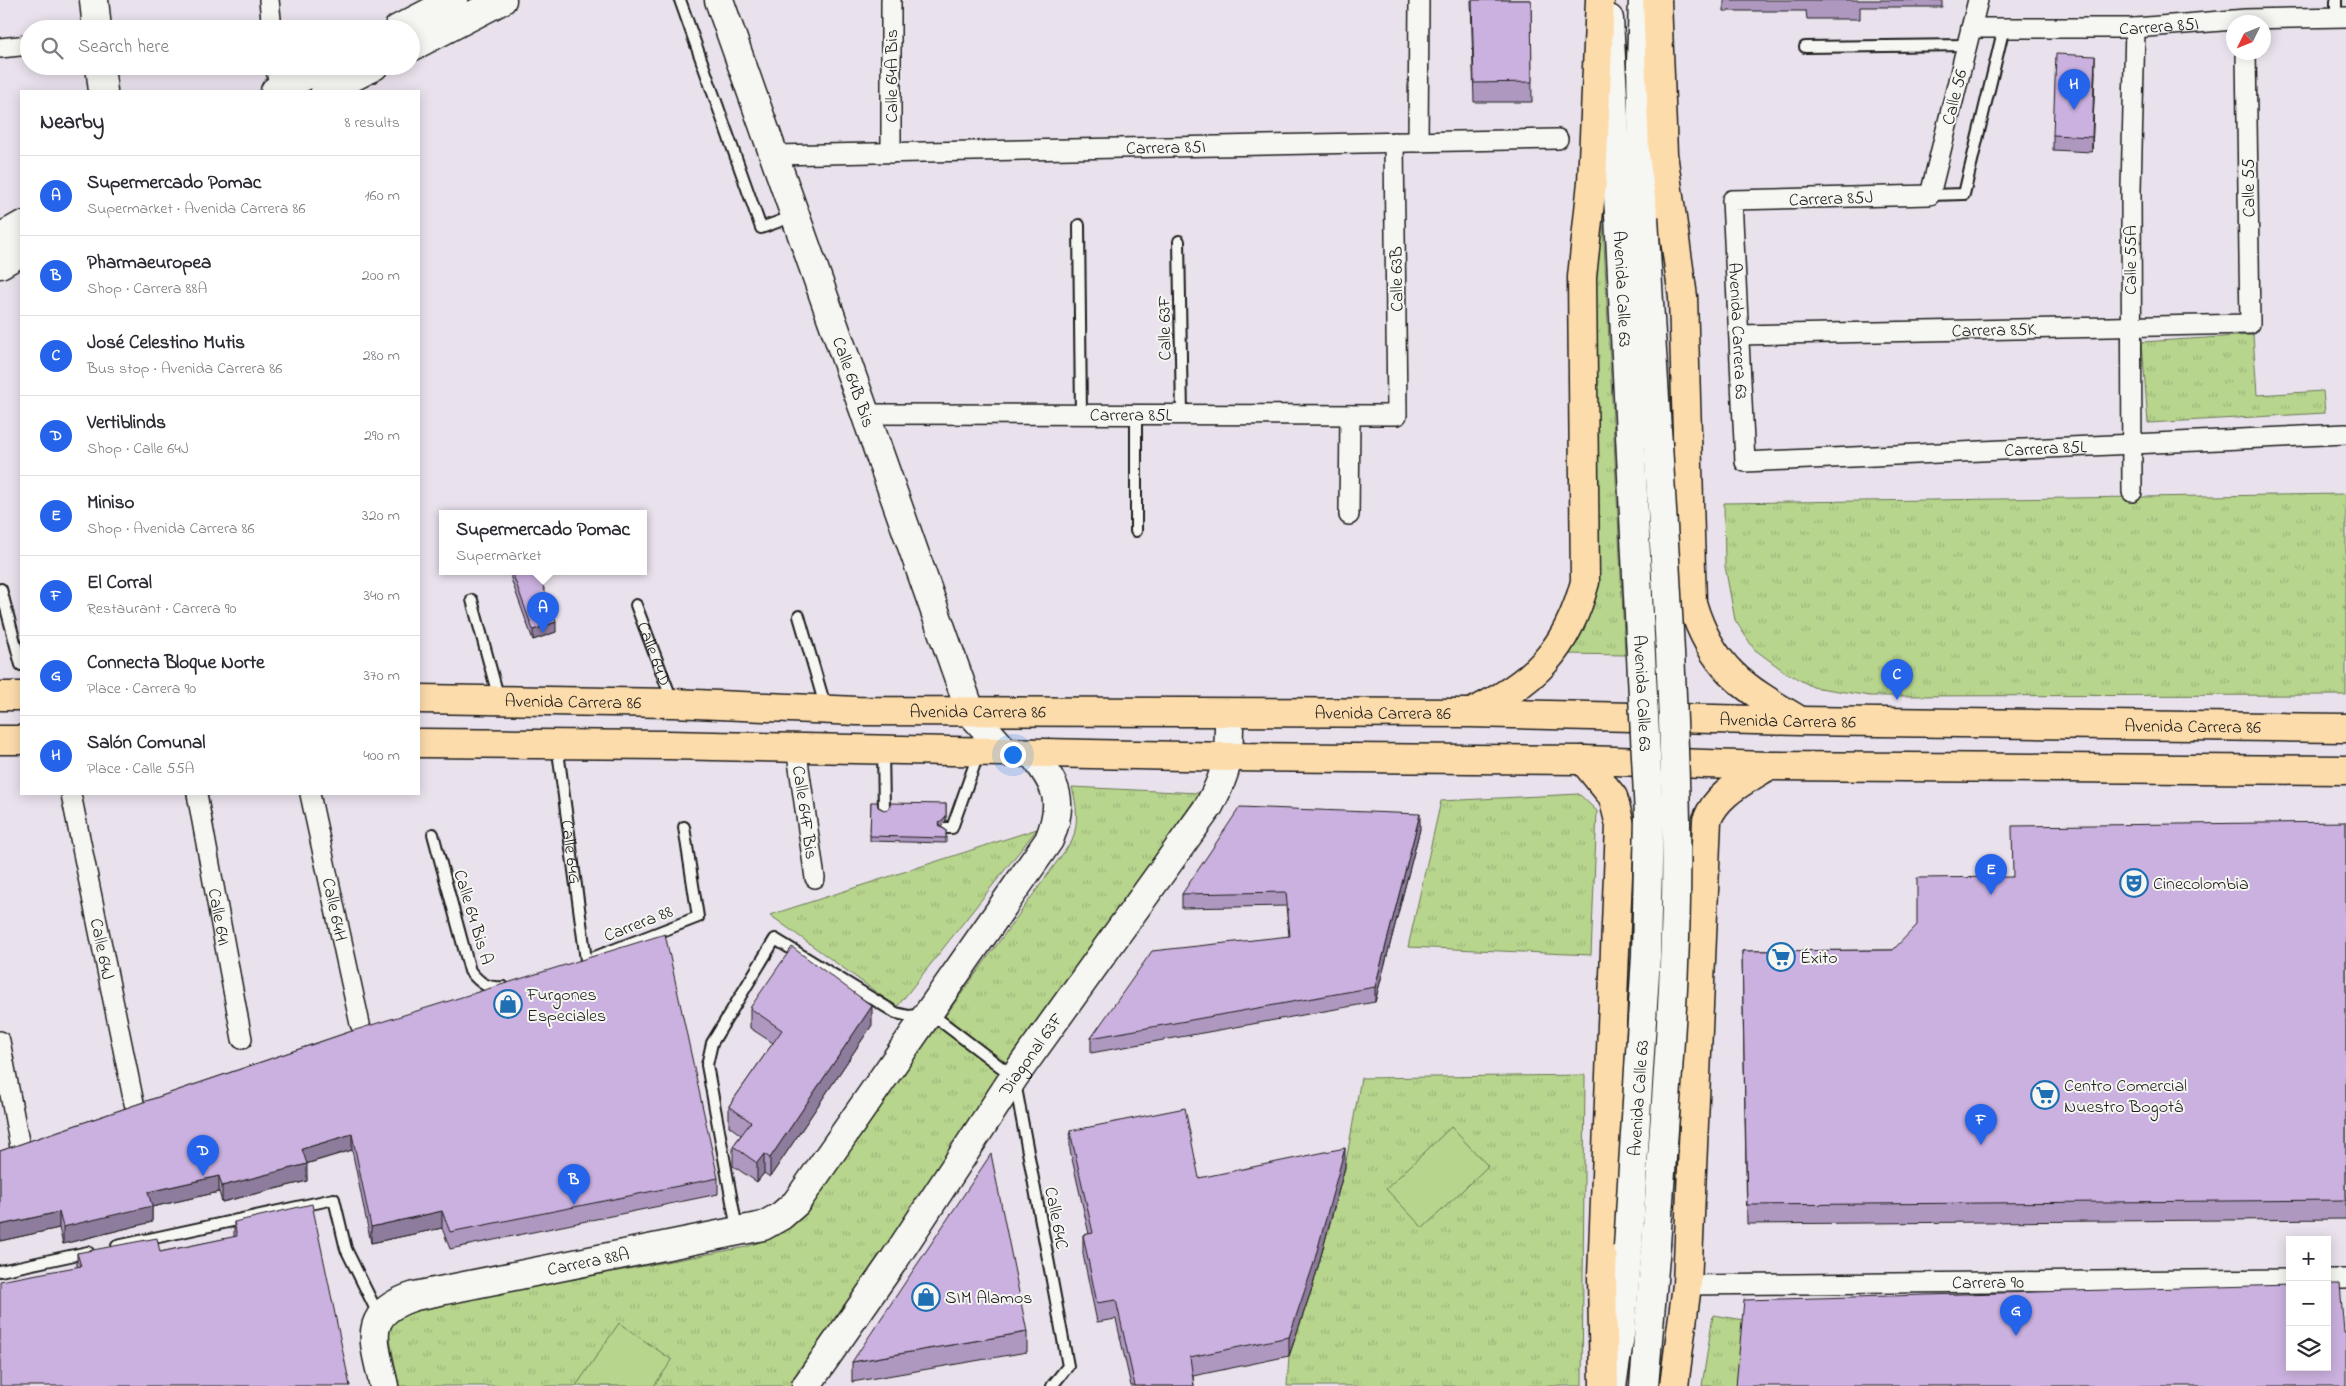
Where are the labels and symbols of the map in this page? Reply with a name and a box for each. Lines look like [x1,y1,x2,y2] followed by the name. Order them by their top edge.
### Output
[2119,12,2200,43] street label: Carrera 85I
[2226,15,2271,60] north arrow
[880,29,906,123] street label: Calle 64A Bis
[1937,67,1975,128] street label: Calle 56
[2058,69,2090,110] pin: H
[1126,135,1206,163] street label: Carrera 85I
[2236,158,2264,218] street label: Calle 55
[1788,186,1874,214] street label: Carrera 85J
[2119,225,2145,295] street label: Calle 55A
[1605,230,1637,348] street label: Avenida Calle 63
[1384,246,1412,312] street label: Calle 63B
[1720,262,1753,400] street label: Avenida Carrera 63
[1152,295,1180,361] street label: Calle 63F
[1951,318,2037,345] street label: Carrera 85K
[824,334,880,432] street label: Calle 64B Bis
[1090,403,1173,430] street label: Carrera 85L
[2004,435,2088,465] street label: Carrera 85L
[527,592,559,633] pin: A
[629,618,677,690] street label: Calle 64D
[1625,635,1657,752] street label: Avenida Calle 63
[1881,659,1913,700] pin: C
[504,689,641,717] street label: Avenida Carrera 86
[909,700,1046,727] street label: Avenida Carrera 86
[1314,701,1451,728] street label: Avenida Carrera 86
[1719,708,1856,737] street label: Avenida Carrera 86
[2124,714,2261,742] street label: Avenida Carrera 86
[1000,742,1026,768] your location
[784,764,823,861] street label: Calle 64F Bis
[552,818,587,886] street label: Calle 64G
[1975,854,2007,895] pin: E
[445,867,499,968] street label: Calle 64 Bis A
[2119,868,2149,898] theatre icon: Cinecolombia
[2153,872,2249,898] place label: Cinecolombia
[314,876,353,944] street label: Calle 64H
[200,887,236,948] street label: Calle 64I
[600,900,677,950] street label: Carrera 88
[82,916,120,982] street label: Calle 64J
[1766,942,1796,972] supermarket icon: Éxito
[1800,946,1838,972] place label: Éxito
[526,983,606,1030] place label: Furgones Especiales
[493,989,523,1019] shop icon: Furgones Especiales
[993,1008,1071,1103] street label: Diagonal 63F
[1623,1039,1657,1157] street label: Avenida Calle 63
[2064,1074,2187,1122] place label: Centro Comercial Nuestro Bogotá
[2030,1080,2060,1110] supermarket icon: Centro Comercial Nuestro Bogotá
[1965,1104,1997,1145] pin: F
[187,1135,219,1176] pin: D
[558,1164,590,1205] pin: B
[1036,1185,1074,1252] street label: Calle 64C
[545,1242,632,1284] street label: Carrera 88A
[1952,1271,2024,1297] street label: Carrera 90
[911,1282,941,1312] shop icon: SIM Alamos
[945,1286,1033,1312] place label: SIM Alamos
[2000,1295,2032,1336] pin: G

